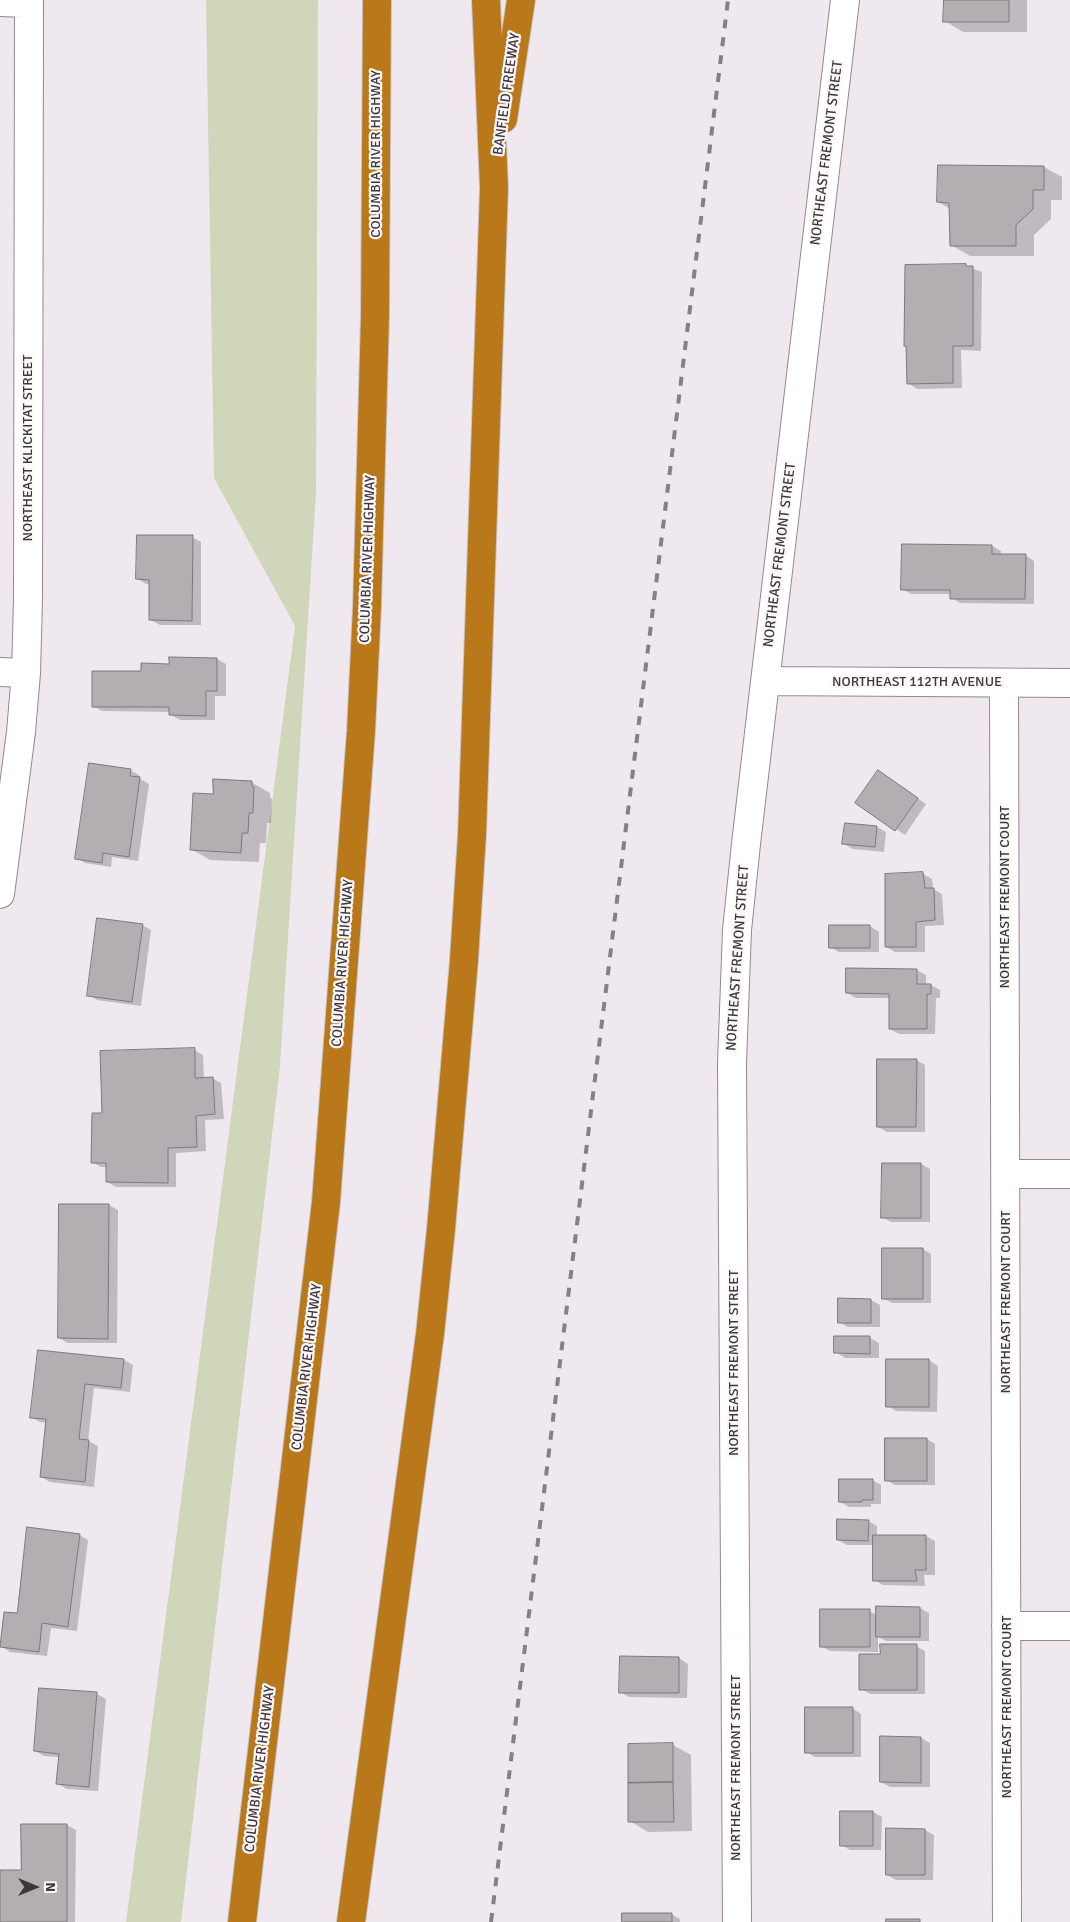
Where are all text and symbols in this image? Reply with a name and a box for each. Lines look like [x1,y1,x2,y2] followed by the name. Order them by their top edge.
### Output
[490,32,524,156] street label: BANFIELD FREEWAY
[807,60,847,246] street label: NORTHEAST FREMONT STREET
[368,70,384,238] street label: COLUMBIA RIVER HIGHWAY
[20,355,36,541] street label: NORTHEAST KLICKITAT STREET
[760,462,800,648] street label: NORTHEAST FREMONT STREET
[357,475,379,643] street label: COLUMBIA RIVER HIGHWAY
[832,674,1002,690] street label: NORTHEAST 112TH AVENUE
[997,806,1013,988] street label: NORTHEAST FREMONT COURT
[723,865,753,1051] street label: NORTHEAST FREMONT STREET
[329,879,357,1047] street label: COLUMBIA RIVER HIGHWAY
[998,1211,1014,1393] street label: NORTHEAST FREMONT COURT
[726,1270,742,1456] street label: NORTHEAST FREMONT STREET
[288,1283,326,1451] street label: COLUMBIA RIVER HIGHWAY
[999,1616,1015,1798] street label: NORTHEAST FREMONT COURT
[728,1675,744,1861] street label: NORTHEAST FREMONT STREET
[241,1685,279,1853] street label: COLUMBIA RIVER HIGHWAY
[10,1862,60,1912] north arrow
[42,1882,59,1892] text: N

